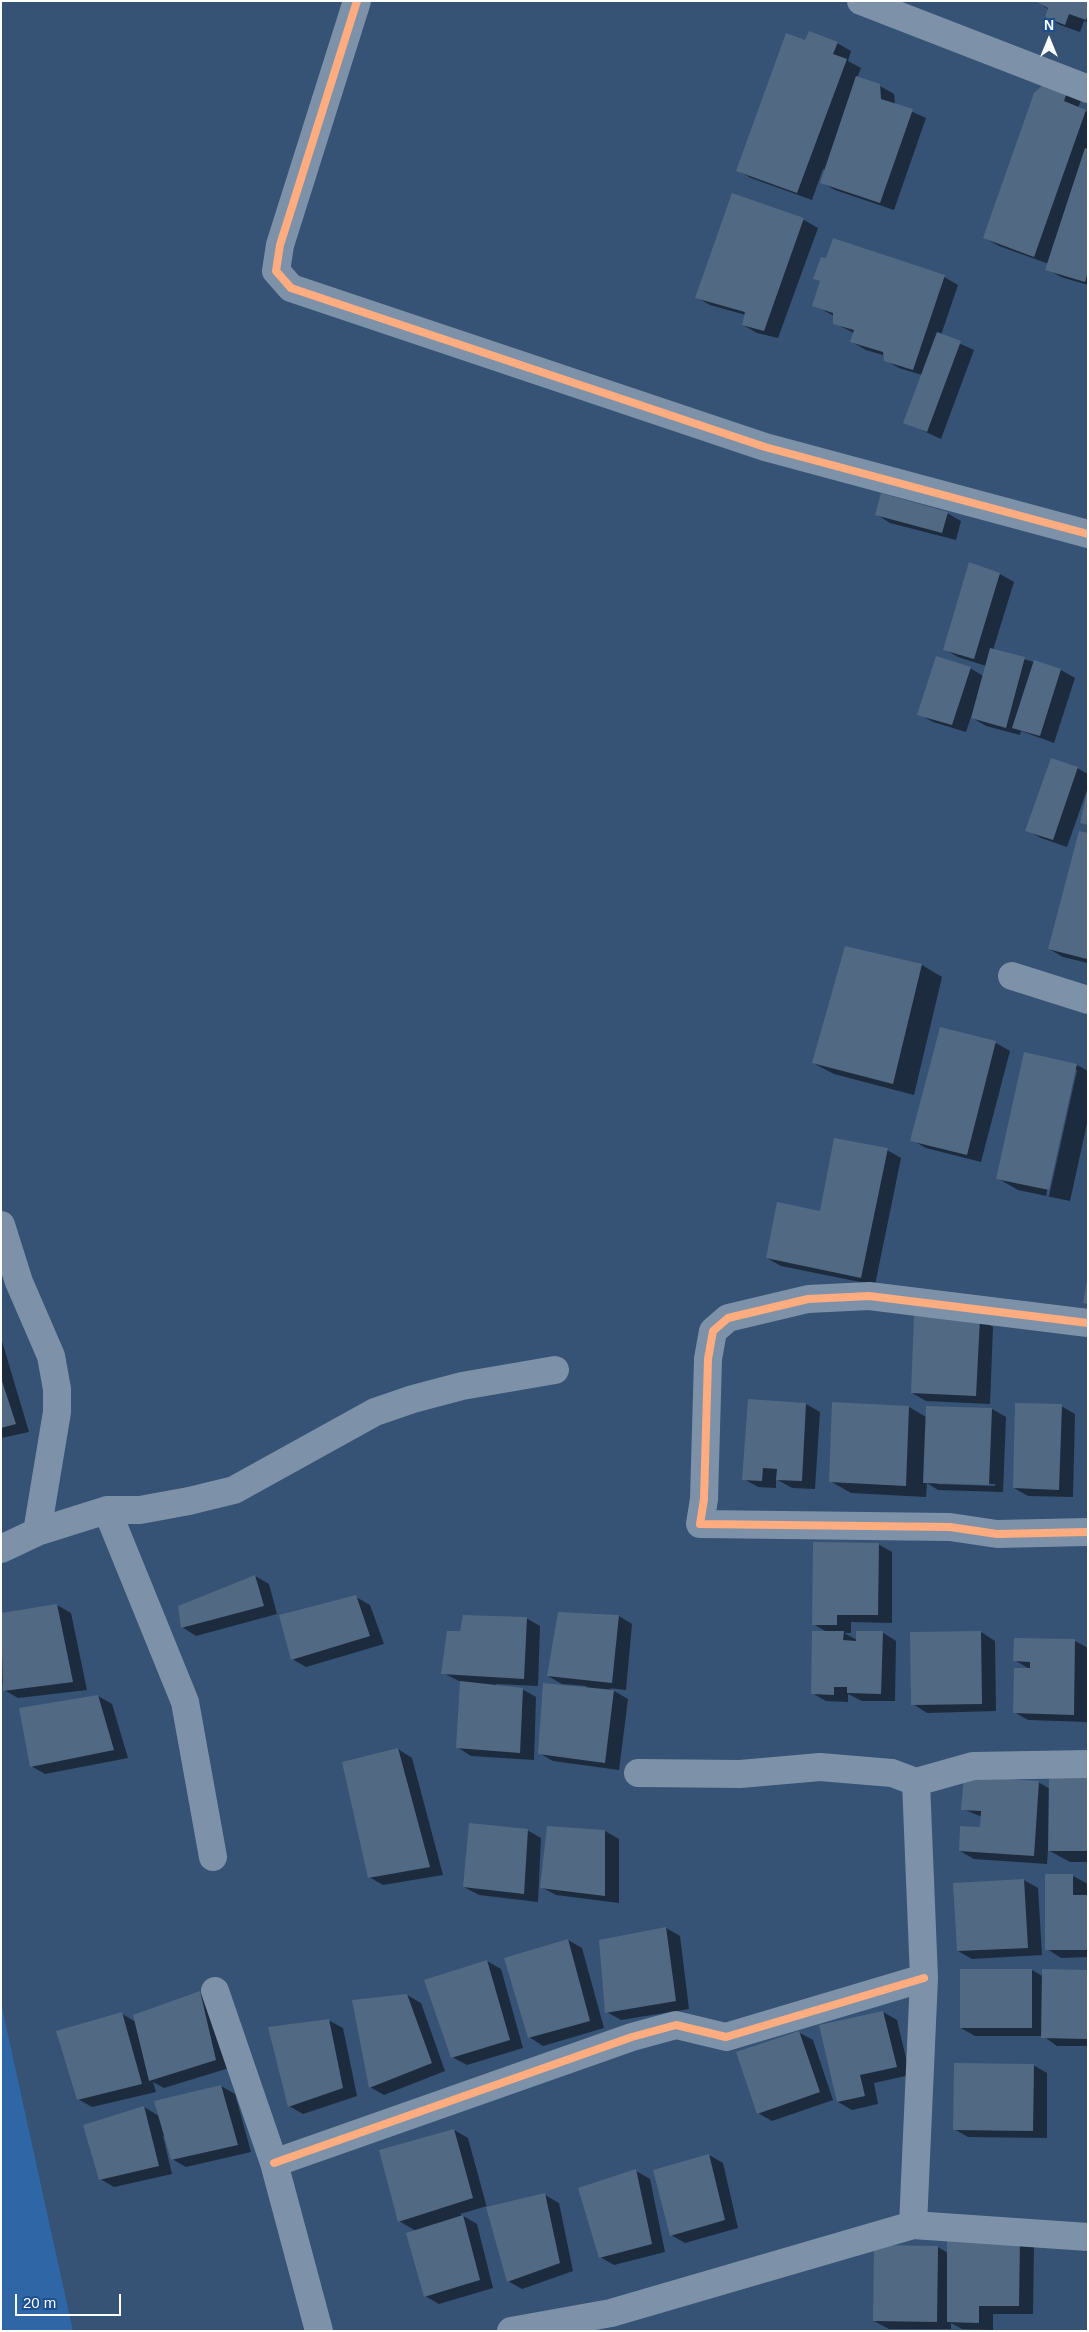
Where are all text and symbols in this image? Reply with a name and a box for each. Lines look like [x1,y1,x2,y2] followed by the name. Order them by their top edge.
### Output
[1024,15,1074,65] north arrow
[1044,17,1054,33] text: N
[18,2284,124,2316] scale bar
[23,2294,56,2311] text: 20 m

